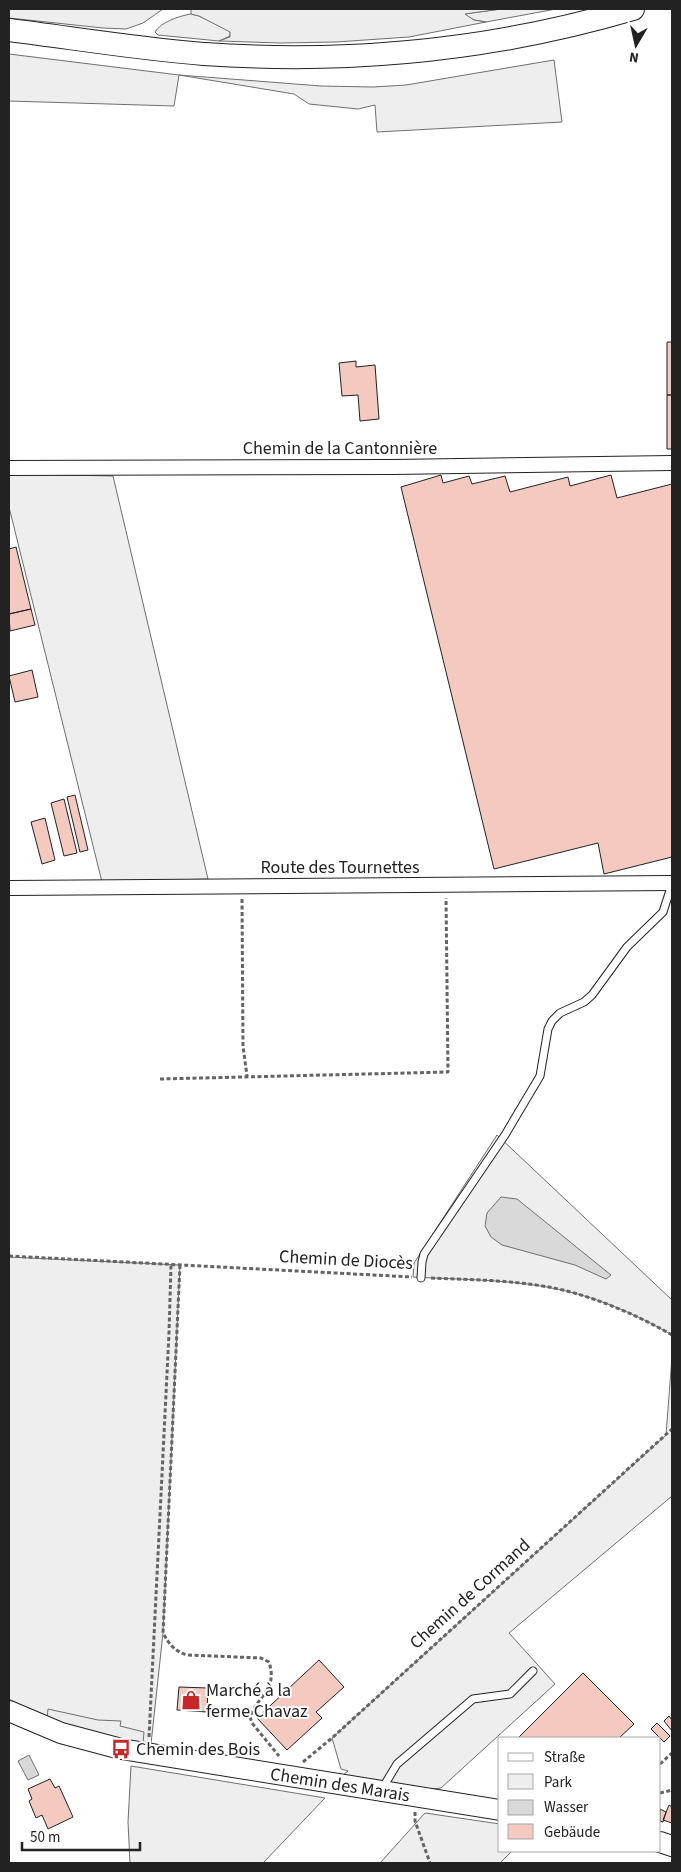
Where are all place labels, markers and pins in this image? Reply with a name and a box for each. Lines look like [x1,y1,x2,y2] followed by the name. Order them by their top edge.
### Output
[206,1678,308,1724] place label: Marché à la ferme Chavaz
[180,1689,202,1711] shop icon: Marché à la ferme Chavaz
[136,1737,260,1762] place label: Chemin des Bois
[110,1738,132,1760] bus stop icon: Chemin des Bois

